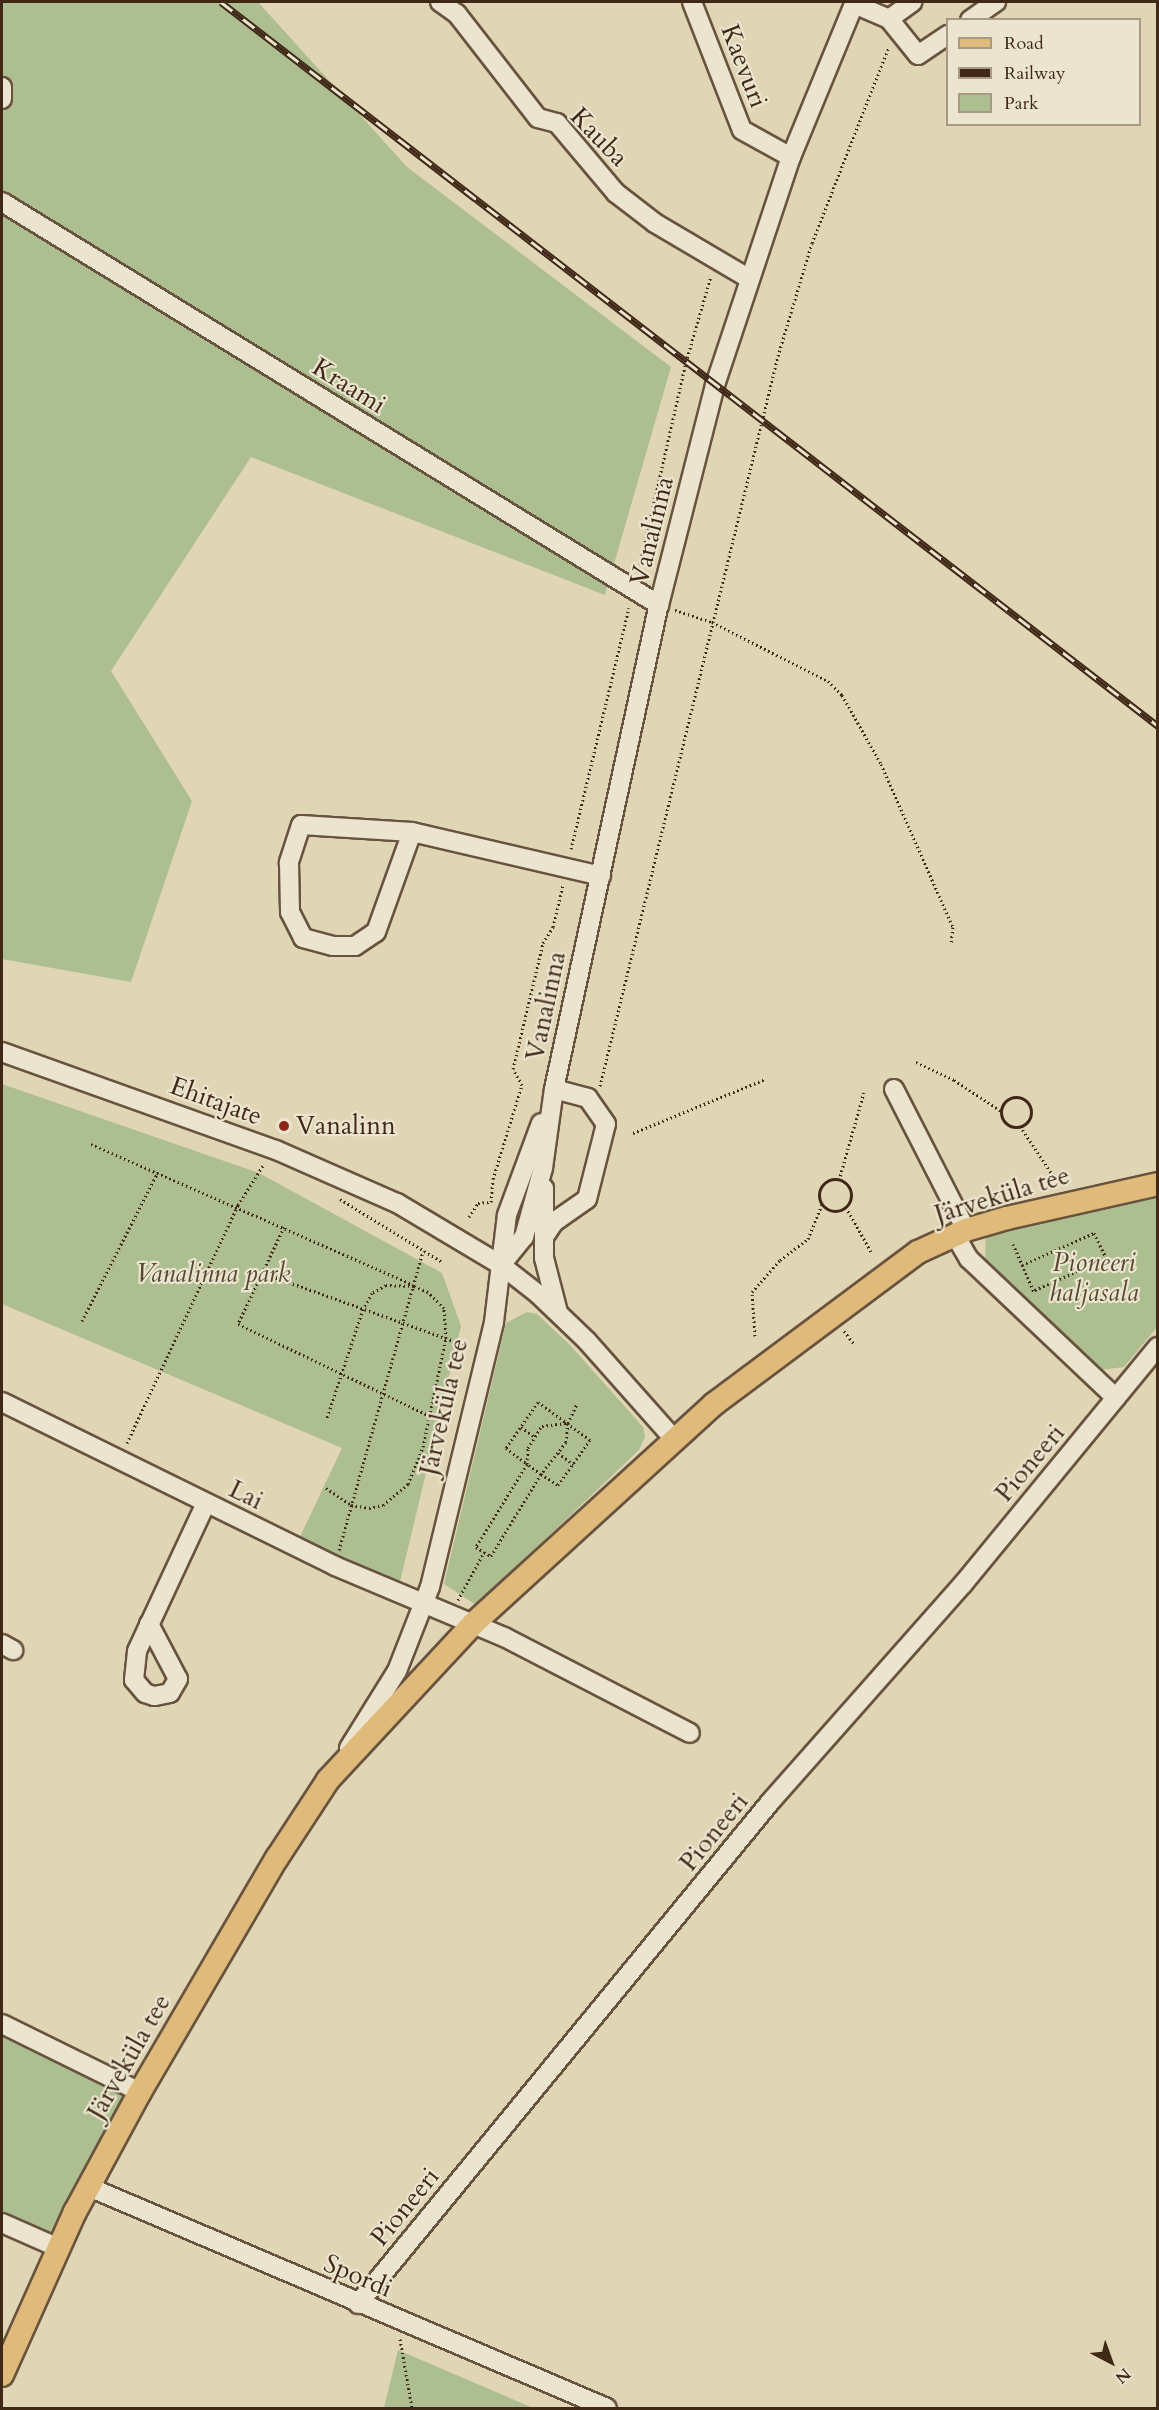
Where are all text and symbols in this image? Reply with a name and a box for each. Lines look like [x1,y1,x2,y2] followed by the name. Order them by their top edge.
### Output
[946,18,1141,126] legend
[714,20,774,112] street label: Kaevuri
[1004,31,1044,56] text: Road
[1004,61,1066,86] text: Railway
[1004,91,1039,116] text: Park
[563,101,635,173] street label: Kauba
[307,351,391,421] street label: Kraami
[623,473,681,589] street label: Vanalinna
[519,948,573,1064] street label: Vanalinna
[166,1070,266,1132] street label: Ehitajate
[296,1110,396,1142] place label: Vanalinn
[277,1119,291,1133] marker: Vanalinn
[931,1160,1073,1230] street label: Järveküla tee
[1049,1247,1139,1308] park label: Pioneeri haljasala
[136,1258,290,1290] park label: Vanalinna park
[413,1336,475,1478] street label: Järveküla tee
[989,1418,1071,1508] street label: Pioneeri
[224,1473,268,1517] street label: Lai
[673,1786,755,1878] street label: Pioneeri
[81,1989,177,2125] street label: Järveküla tee
[364,2161,446,2253] street label: Pioneeri
[319,2248,397,2304] street label: Spordi
[1081,2332,1141,2392] north arrow
[1110,2363,1135,2388] text: N

